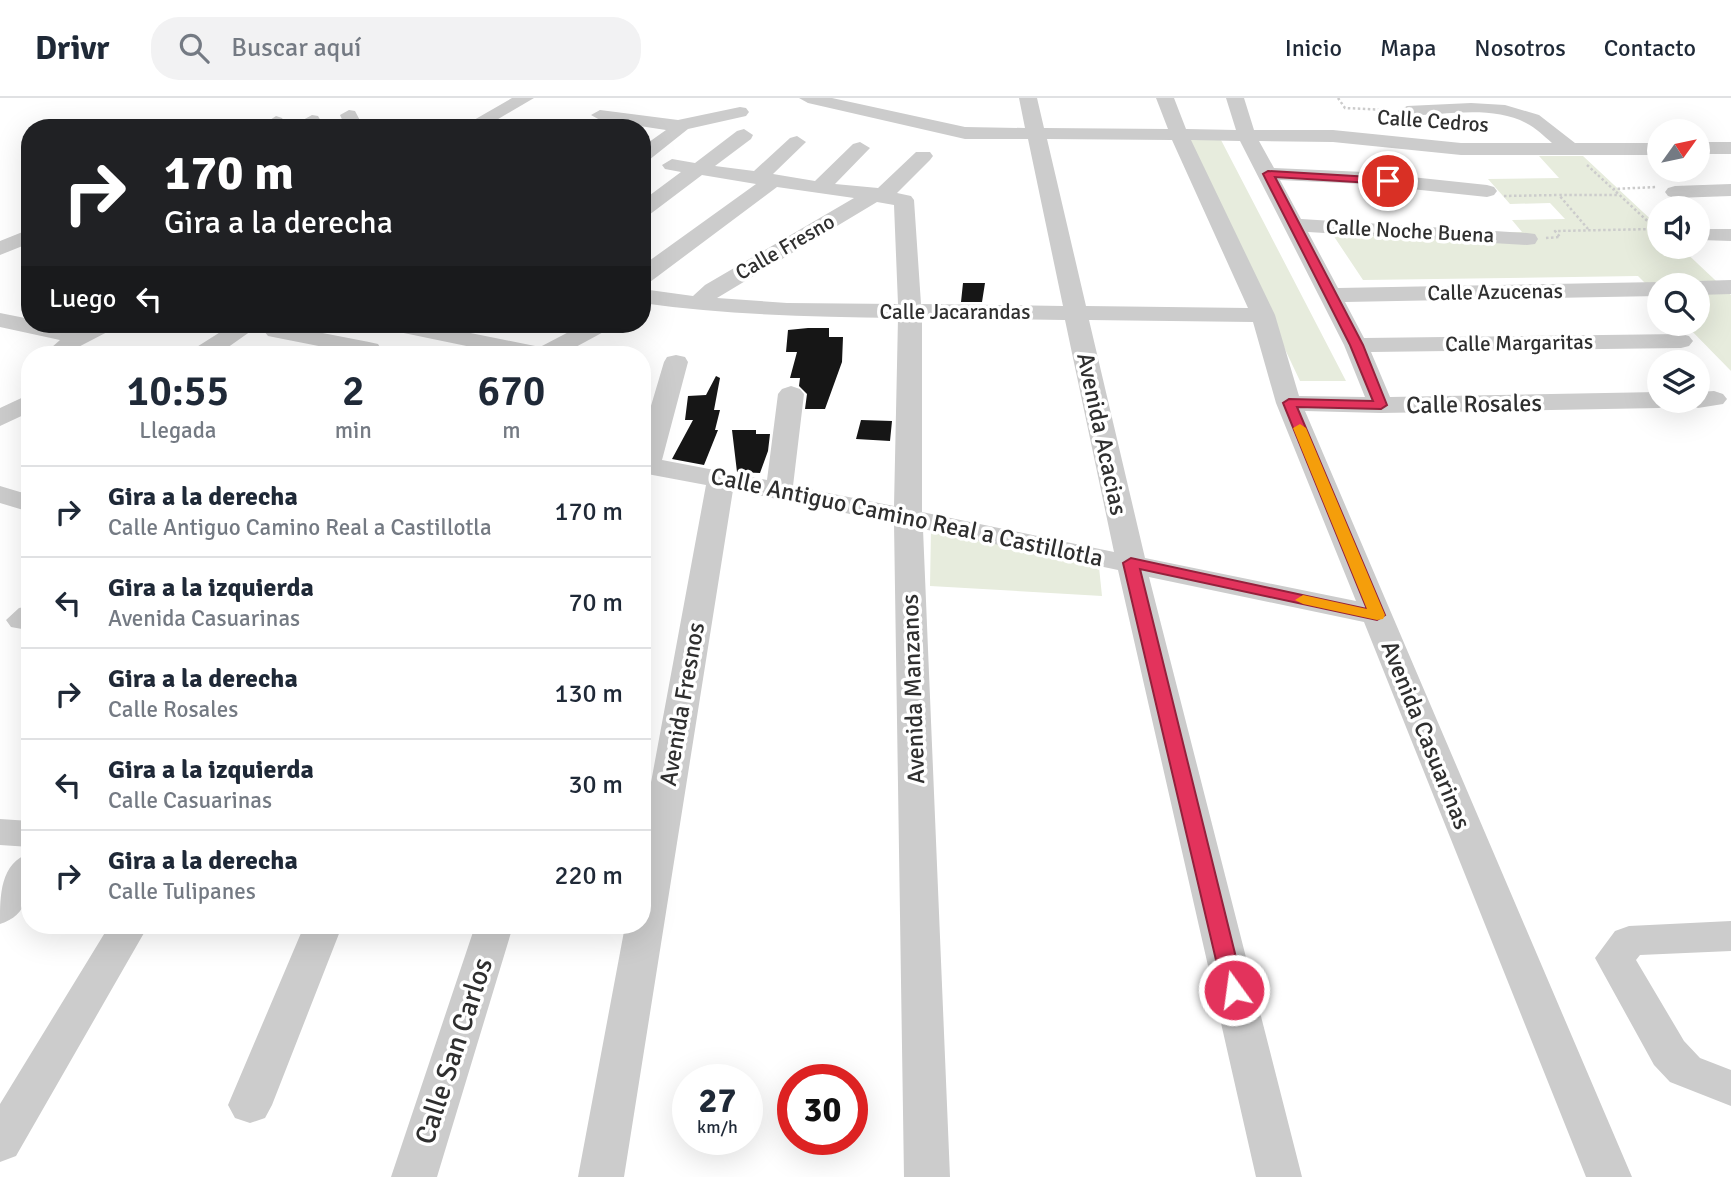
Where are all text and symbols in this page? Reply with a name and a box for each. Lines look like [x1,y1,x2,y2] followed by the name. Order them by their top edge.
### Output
[151,17,641,80] search box
[35,28,109,69] text: Drivr
[175,29,213,67] icon: search
[231,32,361,64] text: Buscar aquí
[1285,33,1342,63] text: Inicio
[1380,33,1436,63] text: Mapa
[1474,33,1566,63] text: Nosotros
[1604,33,1696,63] text: Contacto
[1376,104,1490,138] street label: Calle Cedros
[1647,119,1710,182] north arrow
[1647,119,1710,413] map controls
[164,143,294,203] text: 170 m
[49,147,140,238] icon: right
[1358,151,1418,211] pin
[1369,162,1407,200] icon: arrive
[1647,196,1710,259] button: sound
[164,203,393,242] text: Gira a la derecha
[731,208,839,286] street label: Calle Fresno
[1325,214,1495,248] street label: Calle Noche Buena
[1647,273,1710,336] button: search
[1427,278,1563,306] street label: Calle Azucenas
[130,280,168,318] icon: left
[49,283,116,315] text: Luego
[880,299,1030,325] street label: Calle Jacarandas
[1445,329,1593,357] street label: Calle Margaritas
[1070,350,1134,518] street label: Avenida Acacias
[1647,350,1710,413] button: layers
[127,366,229,417] text: 10:55
[342,366,365,417] text: 2
[477,366,545,417] text: 670
[1406,388,1542,420] street label: Calle Rosales
[139,416,217,445] text: Llegada
[335,416,372,445] text: min
[502,416,521,445] text: m
[708,461,1106,573] street label: Calle Antiguo Camino Real a Castillotla
[108,481,298,513] text: Gira a la derecha
[49,493,87,531] icon: right
[554,496,623,528] text: 170 m
[108,513,492,542] text: Calle Antiguo Camino Real a Castillotla
[108,572,314,604] text: Gira a la izquierda
[49,584,87,622] icon: left
[568,587,623,619] text: 70 m
[895,593,931,785] street label: Avenida Manzanos
[108,604,300,633] text: Avenida Casuarinas
[653,620,711,788] street label: Avenida Fresnos
[1375,636,1477,834] street label: Avenida Casuarinas
[108,663,298,695] text: Gira a la derecha
[49,675,87,713] icon: right
[554,678,623,710] text: 130 m
[108,695,238,724] text: Calle Rosales
[108,754,314,786] text: Gira a la izquierda
[49,766,87,804] icon: left
[568,769,623,801] text: 30 m
[108,786,272,815] text: Calle Casuarinas
[108,845,298,877] text: Gira a la derecha
[49,857,87,895] icon: right
[554,860,623,892] text: 220 m
[108,877,256,906] text: Calle Tulipanes
[408,953,500,1149] street label: Calle San Carlos
[1197,953,1271,1027] position arrow
[777,1064,868,1155] speed limit sign: 30
[699,1079,736,1122] text: 27
[697,1116,738,1138] text: km/h

